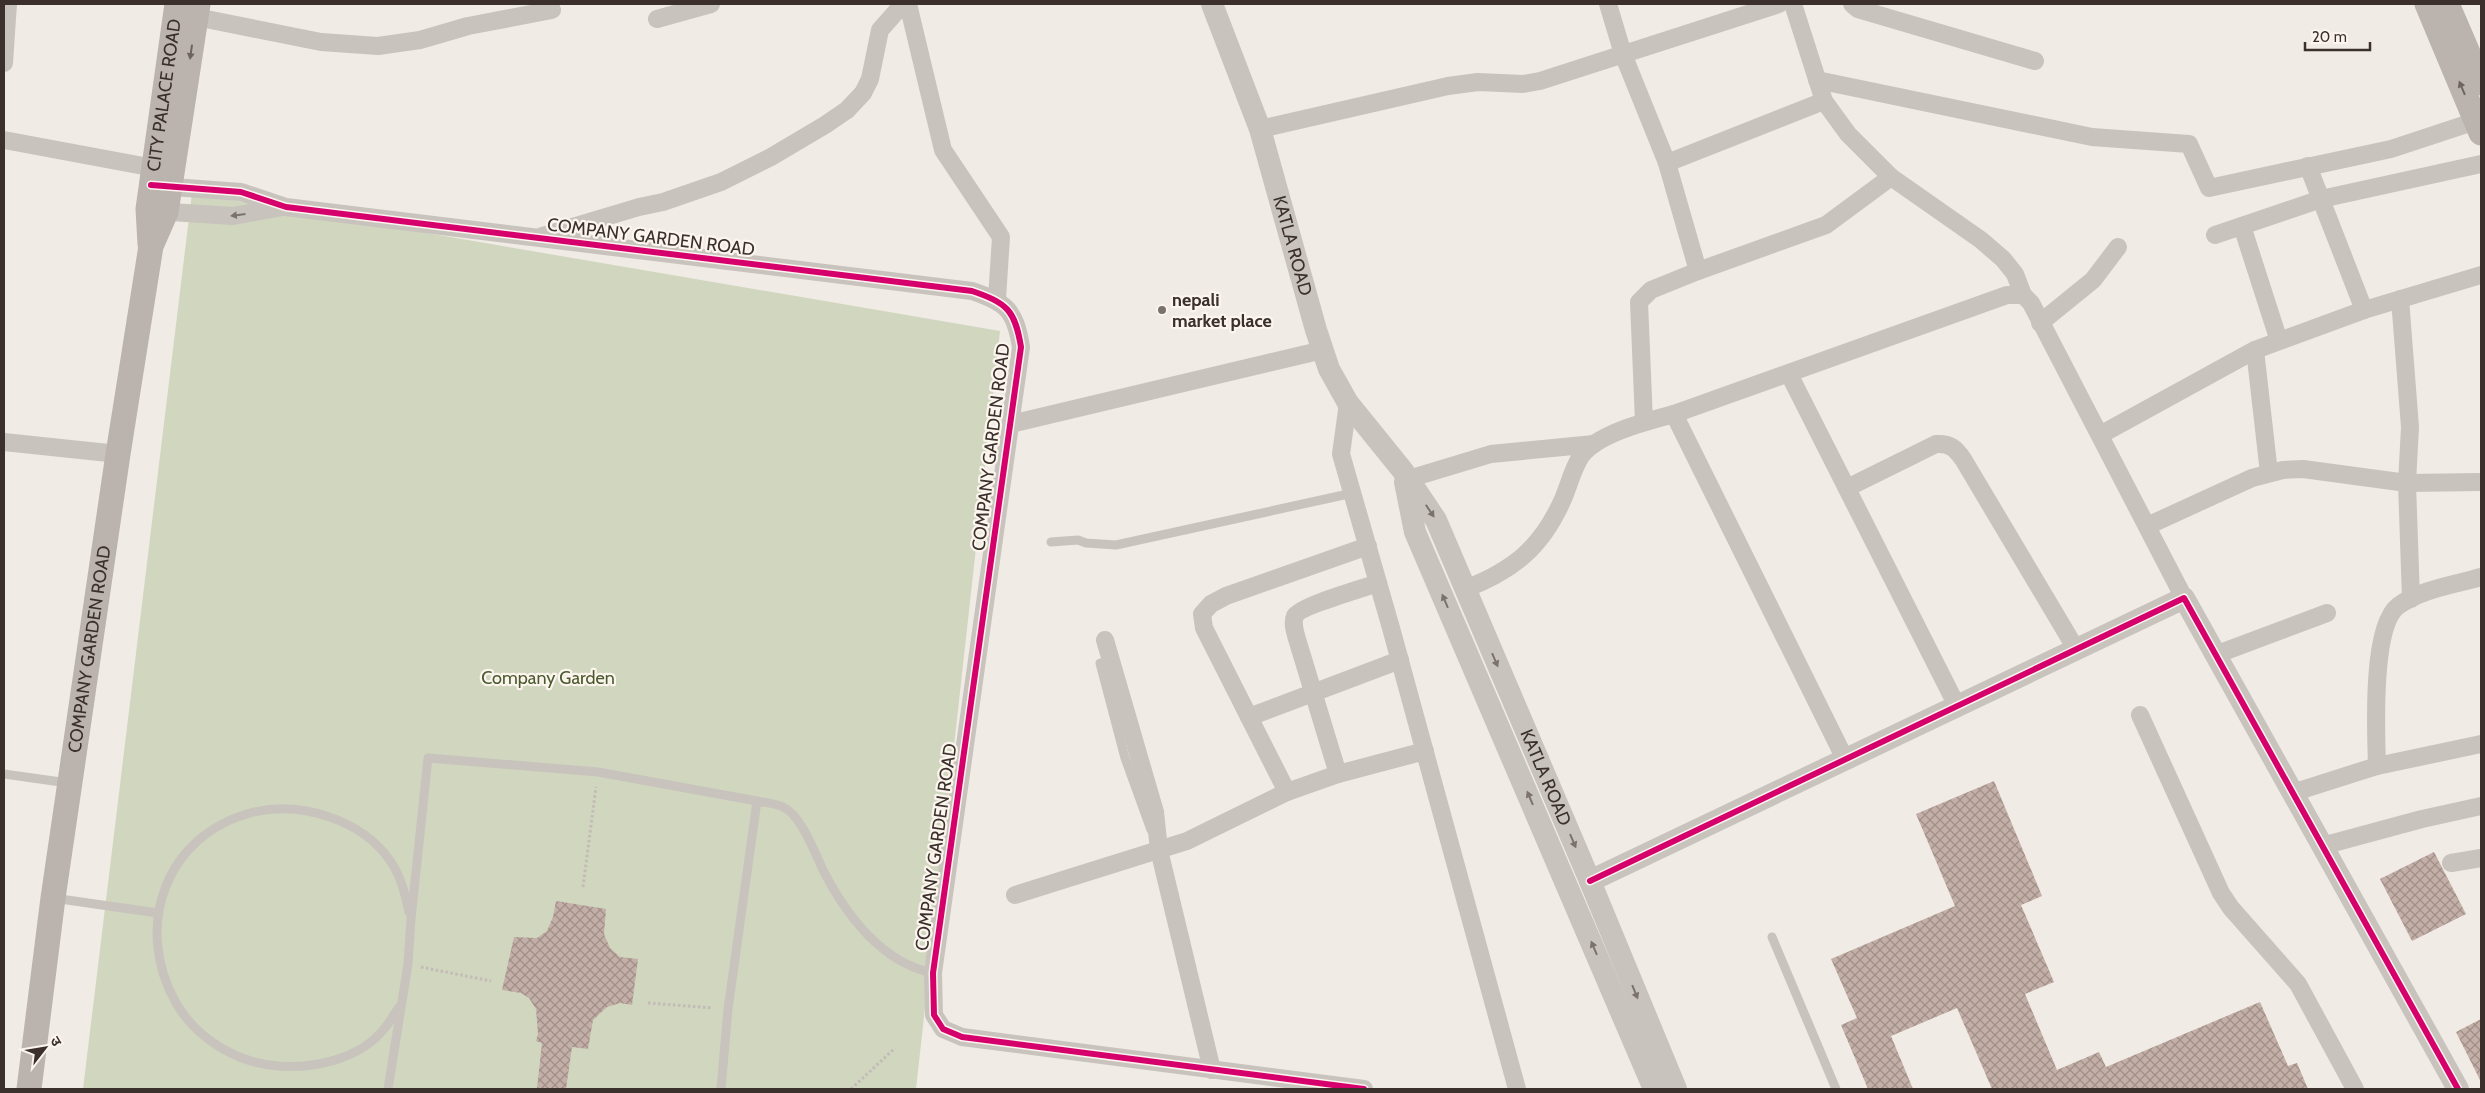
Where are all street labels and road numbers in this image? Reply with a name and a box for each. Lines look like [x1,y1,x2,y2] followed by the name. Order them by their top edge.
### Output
[142,17,186,173] street label: CITY PALACE ROAD
[1268,193,1317,298] street label: KATLA ROAD
[546,213,756,261] street label: COMPANY GARDEN ROAD
[967,342,1015,552] street label: COMPANY GARDEN ROAD
[63,544,115,754] street label: COMPANY GARDEN ROAD
[1516,726,1576,829] street label: KATLA ROAD
[911,742,961,952] street label: COMPANY GARDEN ROAD

